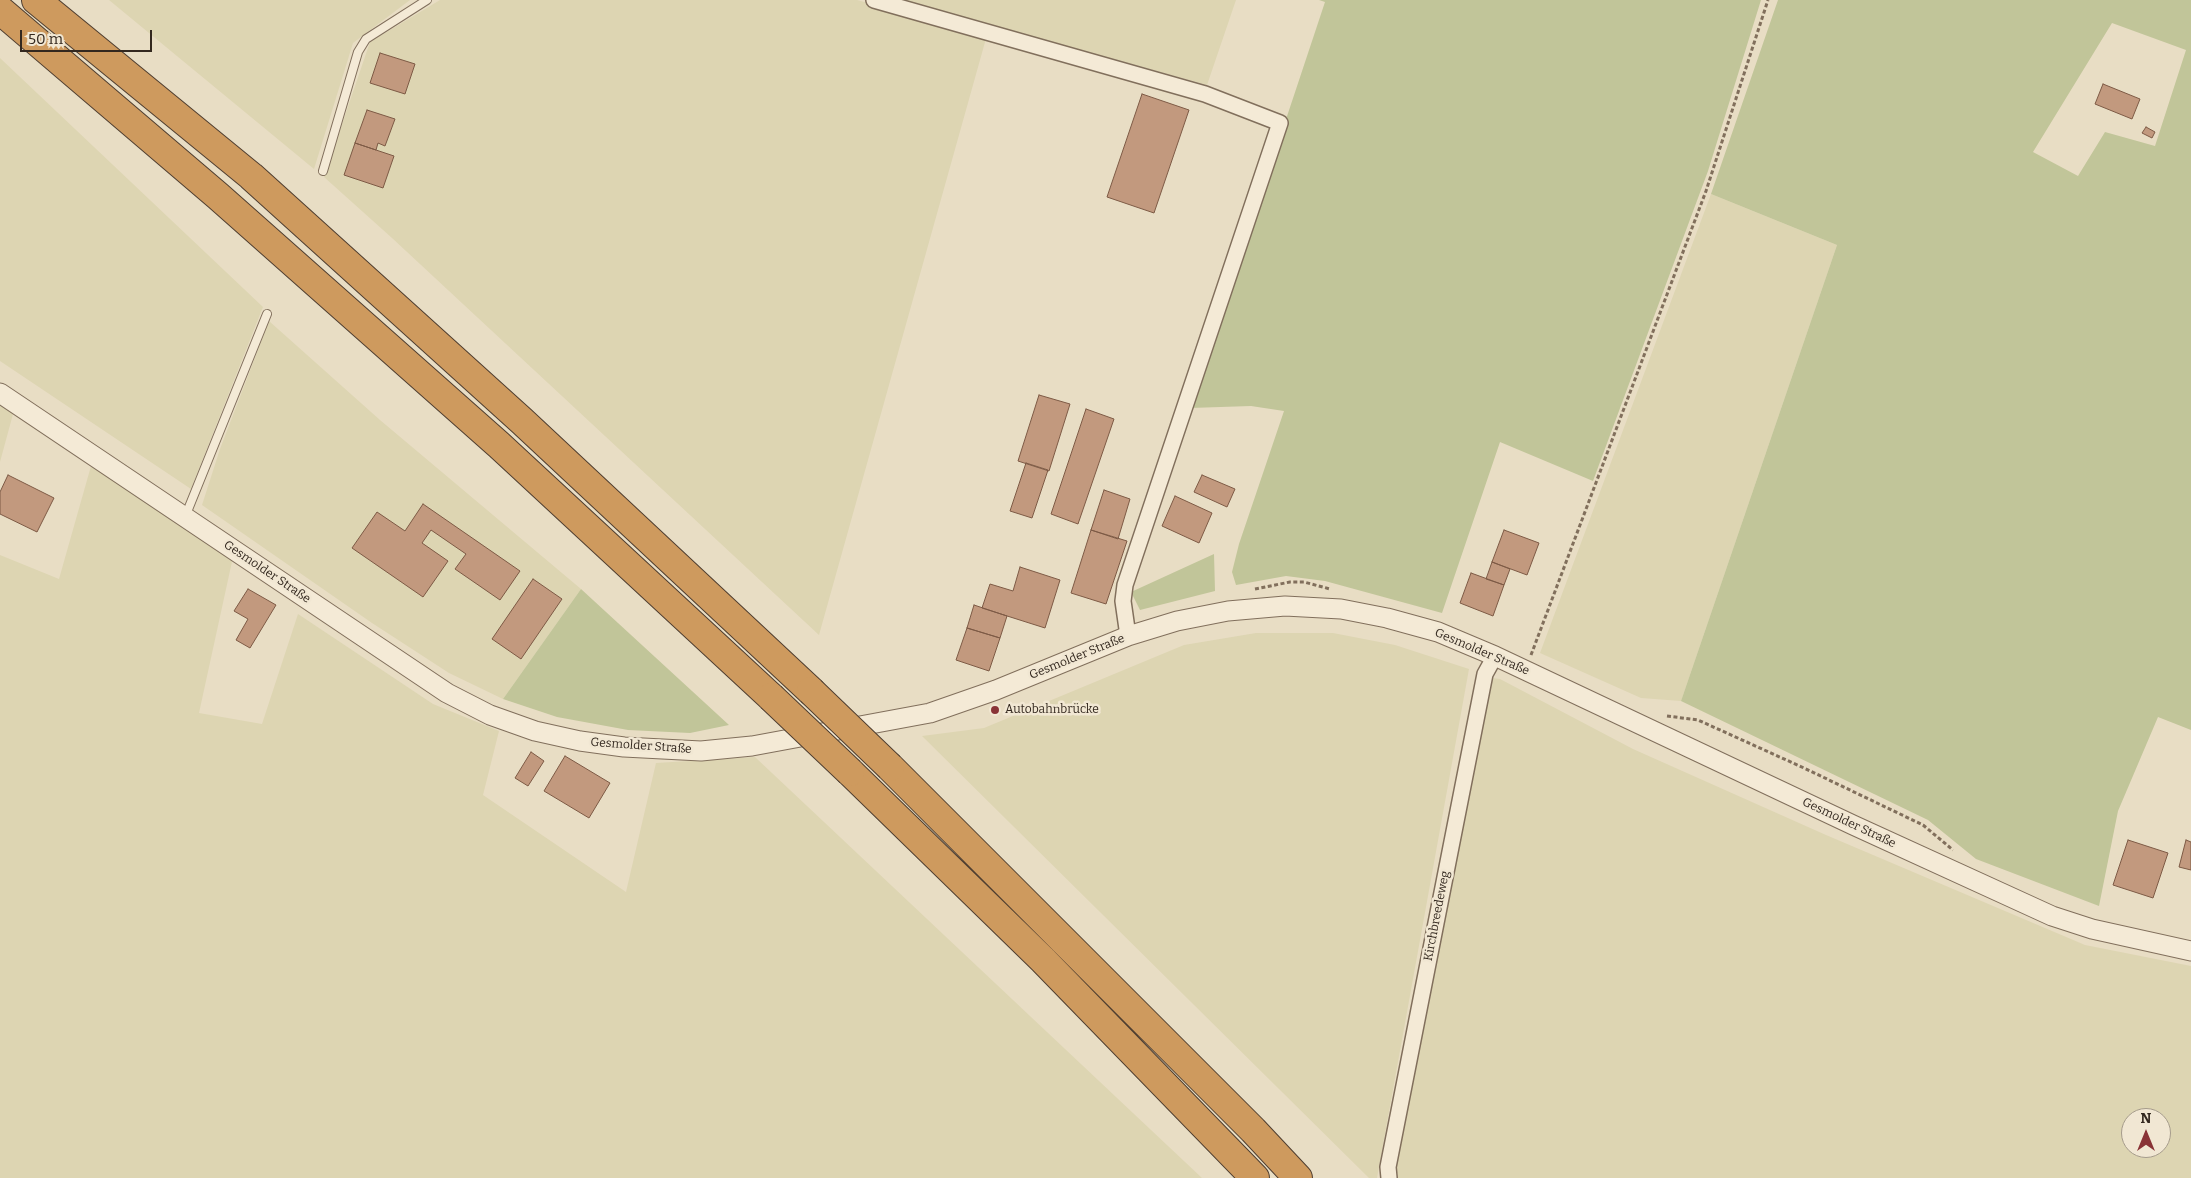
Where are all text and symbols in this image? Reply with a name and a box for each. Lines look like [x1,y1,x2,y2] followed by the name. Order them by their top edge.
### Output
[22,20,155,52] scale bar
[28,30,63,48] text: 50 m
[221,538,313,606] street label: Gesmolder Straße
[1433,626,1531,678] street label: Gesmolder Straße
[1027,631,1127,683] street label: Gesmolder Straße
[1005,703,1099,717] place label: Autobahnbrücke
[989,704,1001,716] marker: Autobahnbrücke
[590,735,692,757] street label: Gesmolder Straße
[1800,795,1898,851] street label: Gesmolder Straße
[1421,870,1453,962] street label: Kirchbreedeweg
[2121,1108,2171,1158] north arrow
[2141,1110,2151,1127] text: N

